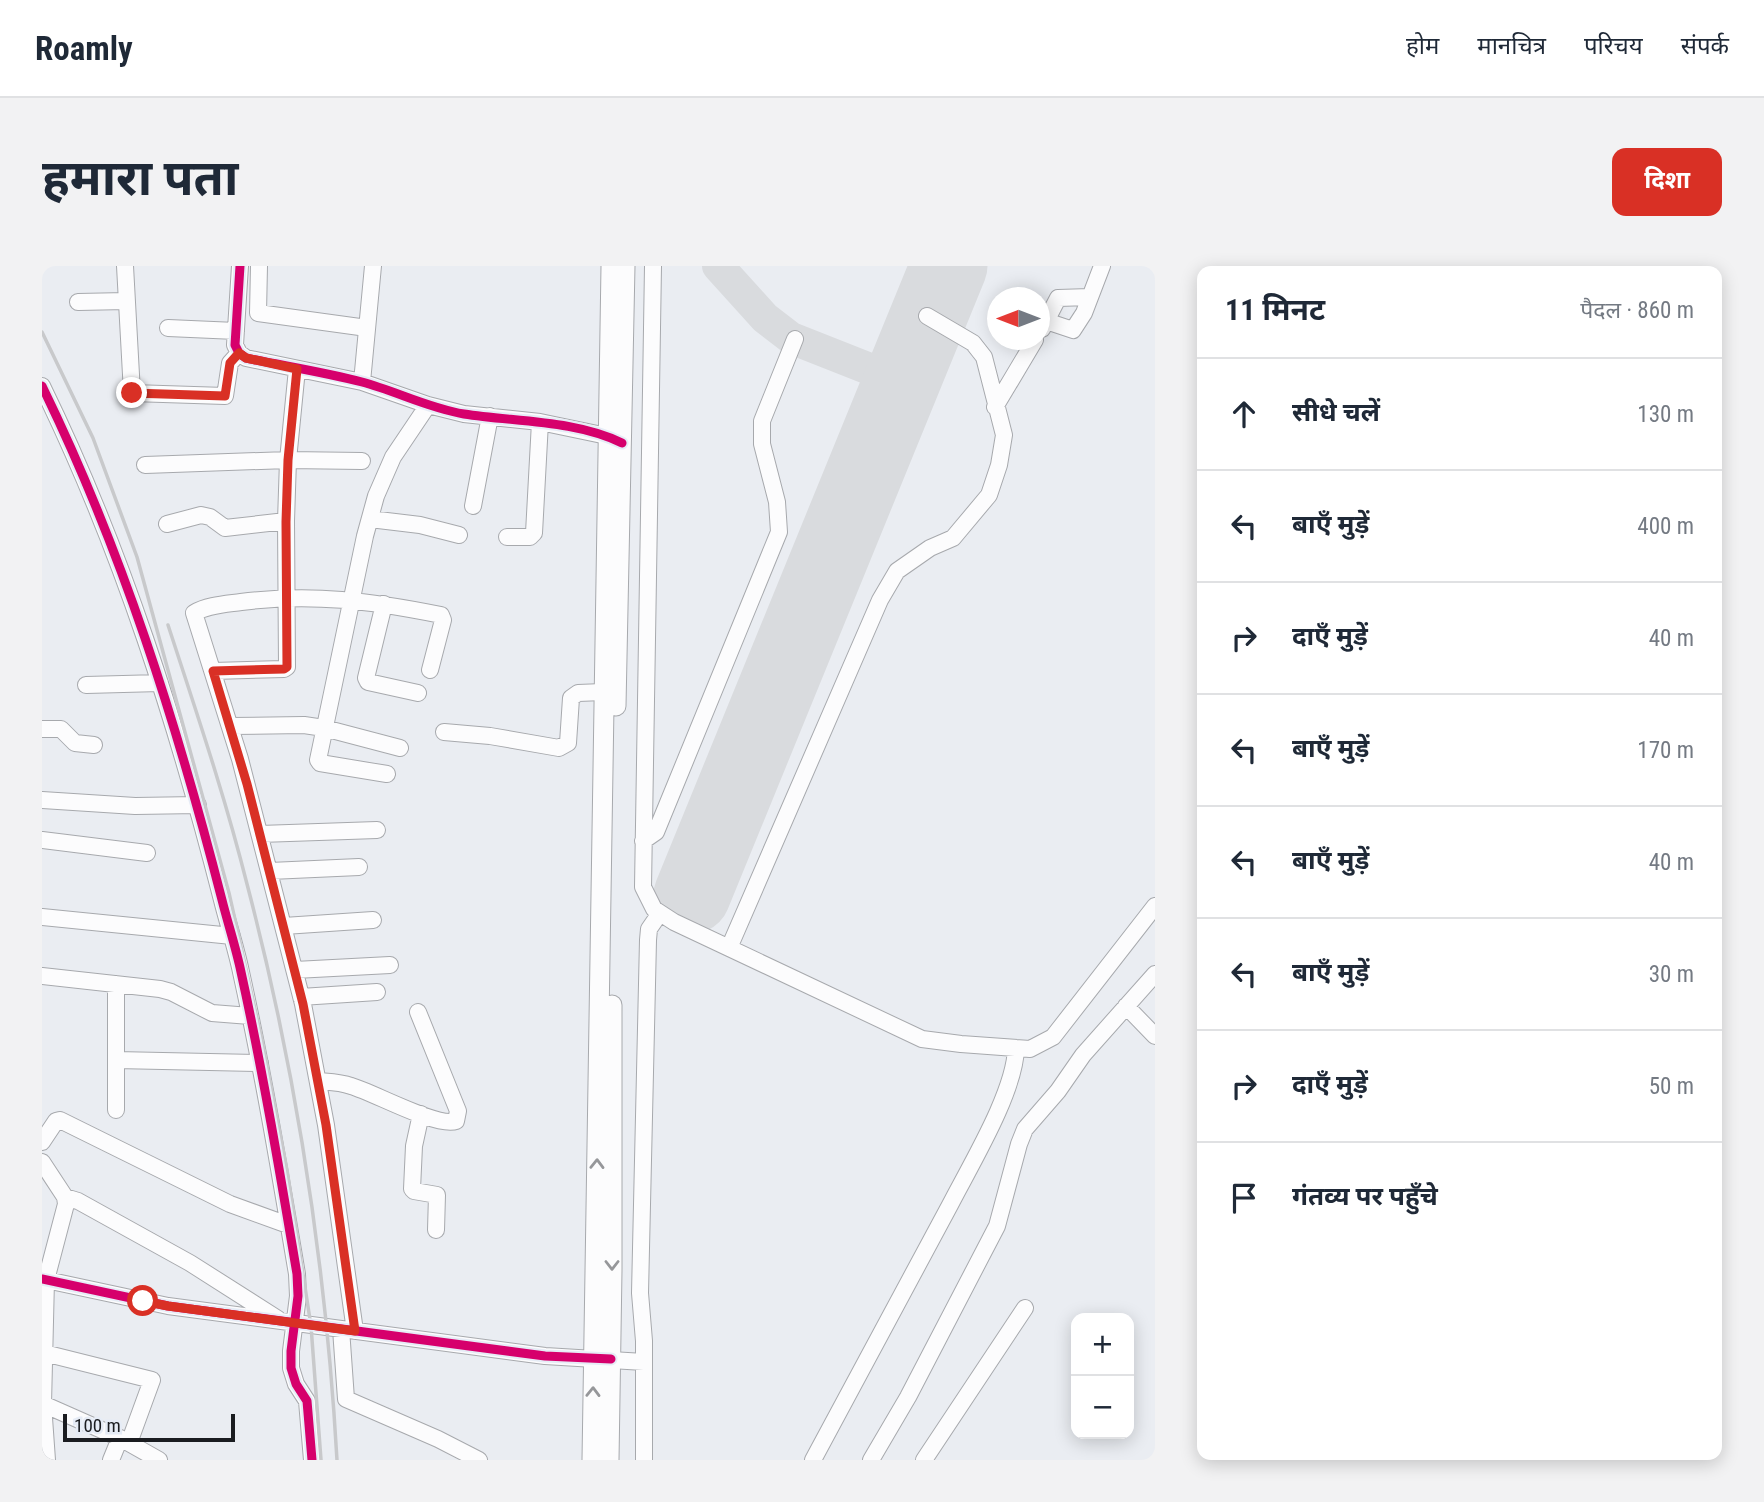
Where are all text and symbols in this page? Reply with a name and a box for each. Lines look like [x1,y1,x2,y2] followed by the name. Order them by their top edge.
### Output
[35,29,133,68] text: Roamly
[1406,32,1439,60] text: होम
[1477,32,1546,60] text: मानचित्र
[1584,32,1643,60] text: परिचय
[1681,32,1729,60] text: संपर्क
[1612,148,1722,216] button: दिशा
[42,150,238,207] text: हमारा पता
[987,287,1050,350] north arrow
[1225,292,1325,327] text: 11 मिनट
[1580,297,1694,324] text: पैदल · 860 m
[116,377,147,408] route end
[1225,395,1263,433] icon: ahead
[1292,397,1380,427] text: सीधे चलें
[1637,401,1694,428] text: 130 m
[1225,507,1263,545] icon: left
[1292,509,1369,539] text: बाएँ मुड़ें
[1637,513,1694,540] text: 400 m
[1225,619,1263,657] icon: right
[1292,621,1368,651] text: दाएँ मुड़ें
[1649,625,1694,652] text: 40 m
[1225,731,1263,769] icon: left
[1292,733,1369,763] text: बाएँ मुड़ें
[1637,737,1694,764] text: 170 m
[1225,843,1263,881] icon: left
[1292,845,1369,875] text: बाएँ मुड़ें
[1649,849,1694,876] text: 40 m
[1225,955,1263,993] icon: left
[1292,957,1369,987] text: बाएँ मुड़ें
[1649,961,1694,988] text: 30 m
[1225,1067,1263,1105] icon: right
[1292,1069,1368,1099] text: दाएँ मुड़ें
[1649,1073,1694,1100] text: 50 m
[589,1159,605,1169] one-way arrow
[1225,1179,1263,1217] icon: arrive
[1292,1181,1438,1211] text: गंतव्य पर पहुँचे
[604,1260,620,1271] one-way arrow
[127,1285,158,1316] route start
[1071,1313,1134,1439] map controls
[1071,1313,1134,1376] button: +
[1071,1376,1134,1439] button: −
[585,1386,601,1397] one-way arrow
[63,1411,234,1443] scale bar
[74,1414,121,1437] text: 100 m

